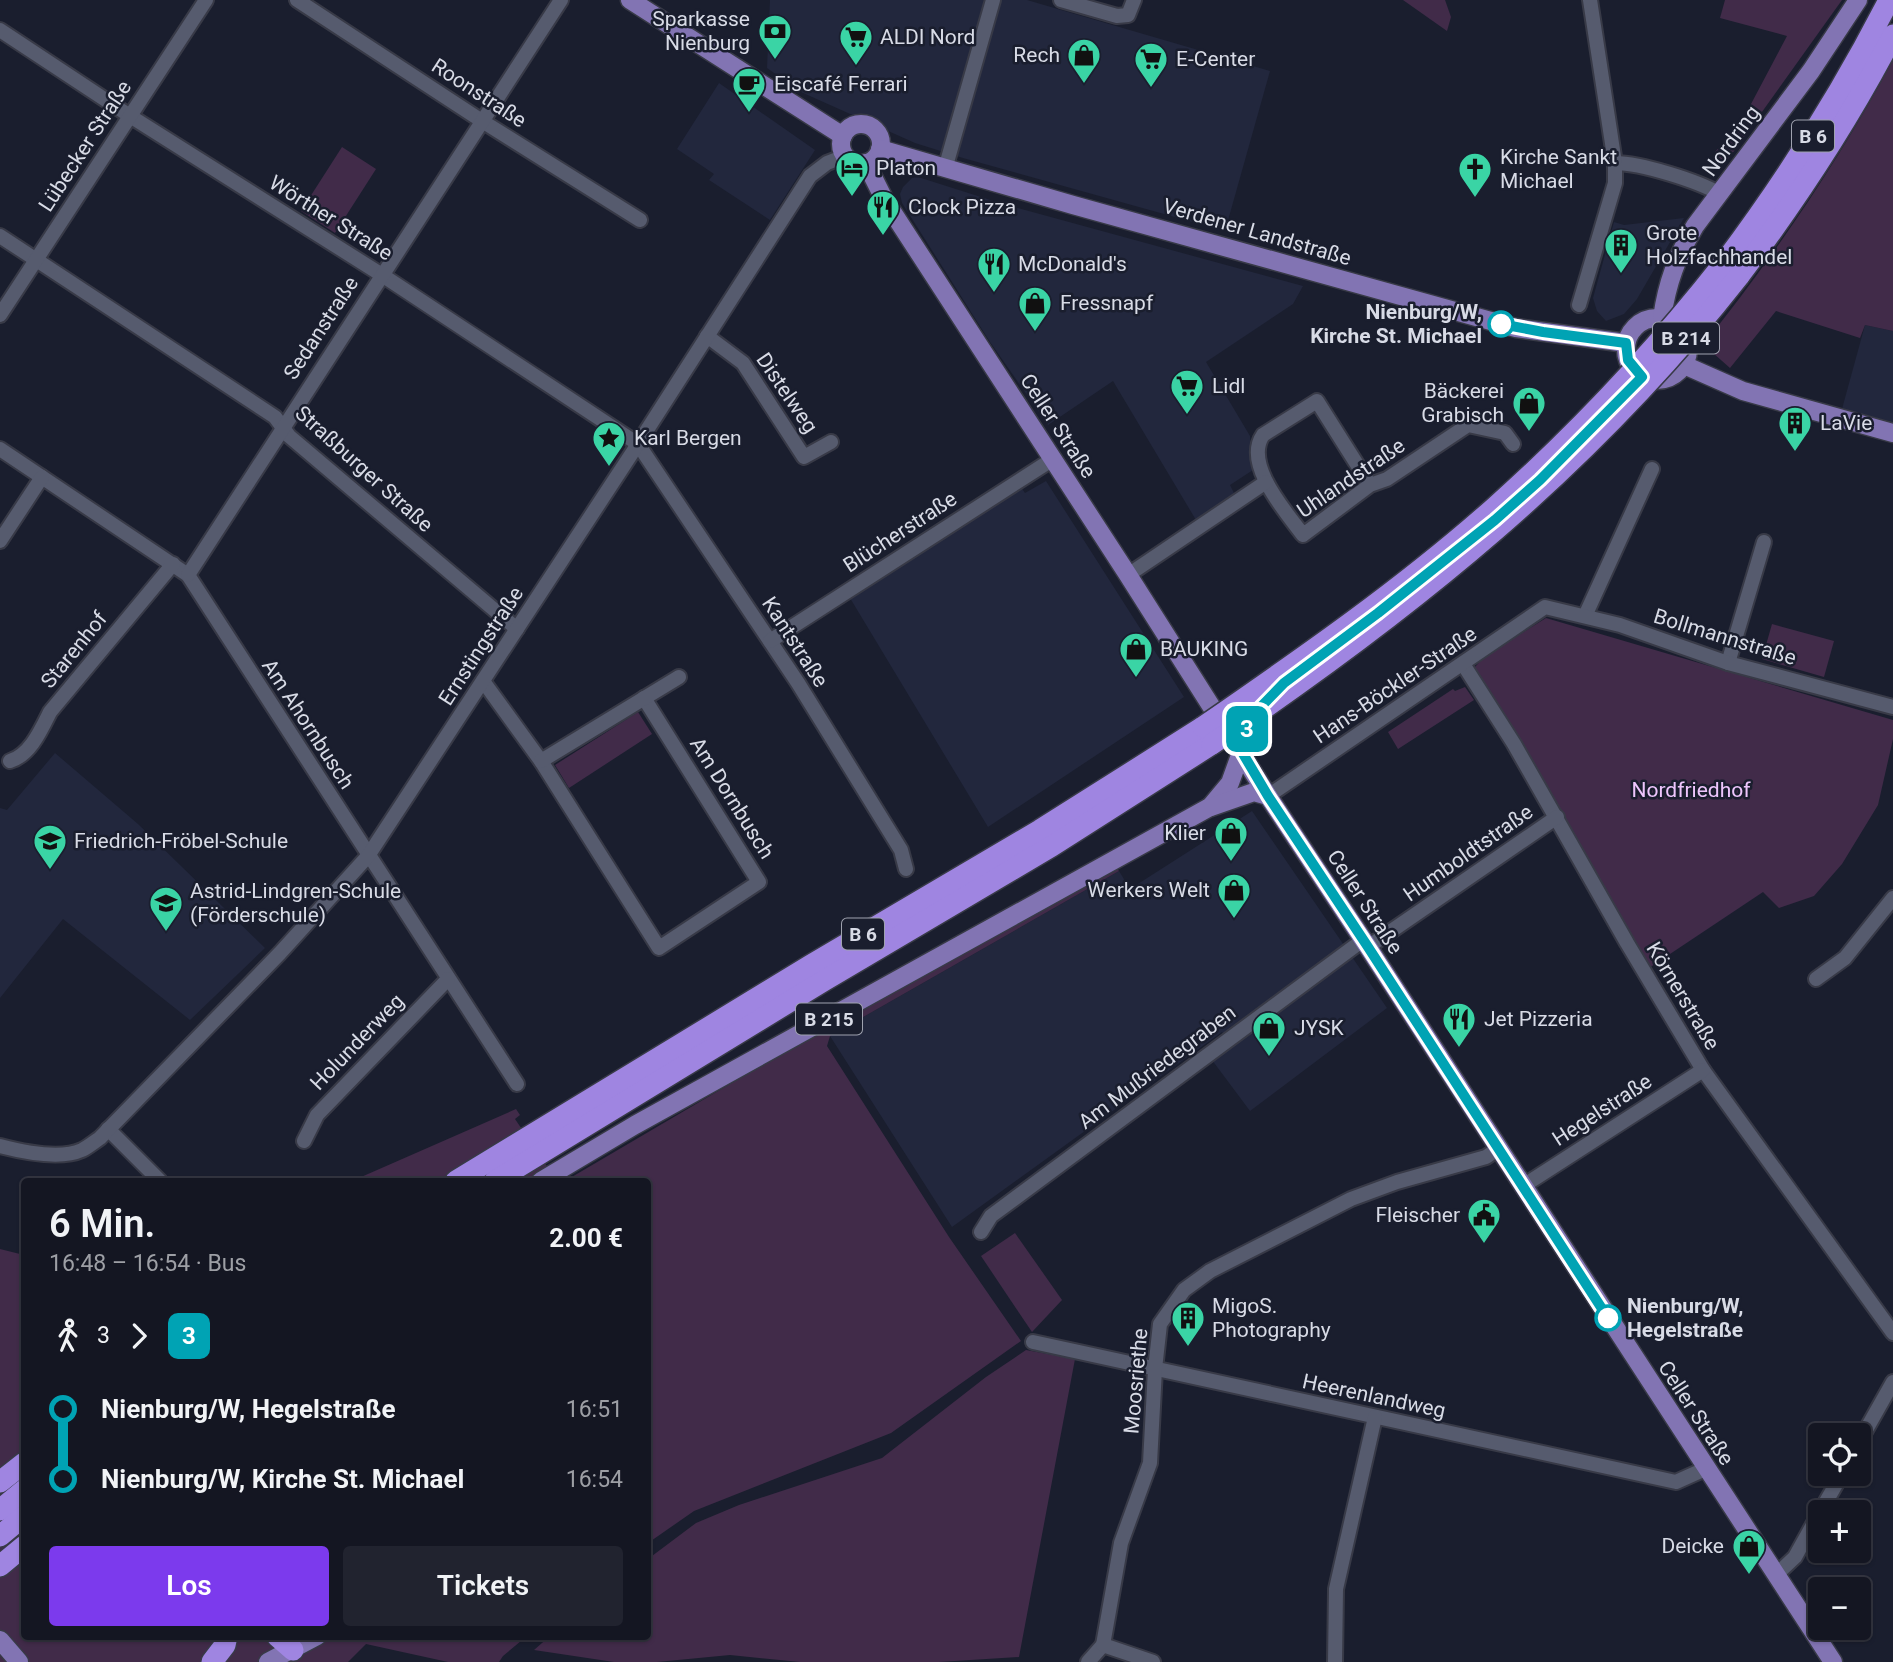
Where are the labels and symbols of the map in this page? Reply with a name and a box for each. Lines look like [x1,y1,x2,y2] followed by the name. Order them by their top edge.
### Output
[652,7,750,55] place label: Sparkasse Nienburg
[756,12,794,61] bank icon: Sparkasse Nienburg
[837,18,875,67] supermarket icon: ALDI Nord
[880,25,975,49] place label: ALDI Nord
[1065,36,1103,85] shop icon: Rech
[1132,40,1170,89] supermarket icon: E-Center
[1013,43,1060,67] place label: Rech
[1176,47,1255,71] place label: E-Center
[427,54,531,132] street label: Roonstraße
[730,65,768,114] cafe icon: Eiscafé Ferrari
[774,72,908,96] place label: Eiscafé Ferrari
[34,76,136,216] street label: Lübecker Straße
[1697,101,1765,181] street label: Nordring
[1792,120,1834,152] road number: B 6
[1500,145,1617,193] place label: Kirche Sankt Michael
[833,149,871,198] hotel icon: Platon
[1456,150,1494,199] church icon: Kirche Sankt Michael
[876,156,936,180] place label: Platon
[265,170,397,266] street label: Wörther Straße
[864,188,902,237] restaurant icon: Clock Pizza
[1160,194,1354,270] street label: Verdener Landstraße
[908,195,1016,219] place label: Clock Pizza
[1646,221,1792,269] place label: Grote Holzfachhandel
[1602,226,1640,275] building icon: Grote Holzfachhandel
[975,245,1013,294] restaurant icon: McDonald's
[1018,252,1127,276] place label: McDonald's
[279,272,363,384] street label: Sedanstraße
[1016,284,1054,333] shop icon: Fressnapf
[1060,291,1154,315] place label: Fressnapf
[1310,300,1482,348] place label: Nienburg/W, Kirche St. Michael
[1488,311,1514,337] marker: Nienburg/W, Kirche St. Michael
[1653,322,1719,354] road number: B 214
[751,348,823,438] street label: Distelweg
[1168,367,1206,416] supermarket icon: Lidl
[1015,369,1101,483] street label: Celler Straße
[1212,374,1245,398] place label: Lidl
[1421,379,1504,427] place label: Bäckerei Grabisch
[1510,384,1548,433] shop icon: Bäckerei Grabisch
[290,401,438,537] street label: Straßburger Straße
[1776,404,1814,453] building icon: LaVie
[1820,411,1872,435] place label: LaVie
[590,419,628,468] place icon: Karl Bergen
[634,426,742,450] place label: Karl Bergen
[1293,433,1409,523] street label: Uhlandstraße
[839,487,961,577] street label: Blücherstraße
[434,582,528,710] street label: Ernstingstraße
[757,592,833,692] street label: Kantstraße
[1651,604,1799,670] street label: Bollmannstraße
[36,606,112,693] street label: Starenhof
[1309,621,1481,749] street label: Hans-Böckler-Straße
[1117,630,1155,679] shop icon: BAUKING
[1160,637,1248,661] place label: BAUKING
[257,655,359,793] street label: Am Ahornbusch
[1224,706,1270,752] line badge: 3
[685,733,779,863] street label: Am Dornbusch
[1631,778,1751,802] park label: Nordfriedhof
[1399,800,1537,906] street label: Humboldtstraße
[1212,814,1250,863] shop icon: Klier
[1164,821,1206,845] place label: Klier
[31,822,69,871] school or university icon: Friedrich-Fröbel-Schule
[74,829,288,853] place label: Friedrich-Fröbel-Schule
[1322,845,1408,959] street label: Celler Straße
[1215,871,1253,920] shop icon: Werkers Welt
[1087,878,1210,902] place label: Werkers Welt
[190,879,401,927] place label: Astrid-Lindgren-Schule (Förderschule)
[147,884,185,933] school or university icon: Astrid-Lindgren-Schule (Förderschule)
[842,918,884,950] road number: B 6
[1641,938,1725,1054] street label: Körnerstraße
[305,989,409,1095] street label: Holunderweg
[1074,1000,1240,1134] street label: Am Mußriedegraben
[1440,1000,1478,1049] restaurant icon: Jet Pizzeria
[796,1004,862,1035] road number: B 215
[1484,1007,1593,1031] place label: Jet Pizzeria
[1250,1009,1288,1058] shop icon: JYSK
[1294,1016,1345,1040] place label: JYSK
[1548,1069,1656,1151] street label: Hegelstraße
[1465,1196,1503,1245] public building icon: Fleischer
[1375,1203,1460,1227] place label: Fleischer
[1212,1294,1331,1342] place label: MigoS. Photography
[1627,1294,1744,1342] place label: Nienburg/W, Hegelstraße
[1169,1299,1207,1348] building icon: MigoS. Photography
[1595,1305,1621,1331] marker: Nienburg/W, Hegelstraße
[1119,1327,1153,1435] street label: Moosriethe
[1653,1356,1739,1470] street label: Celler Straße
[1300,1369,1448,1423] street label: Heerenlandweg
[1730,1527,1768,1576] shop icon: Deicke
[1661,1534,1724,1558] place label: Deicke

